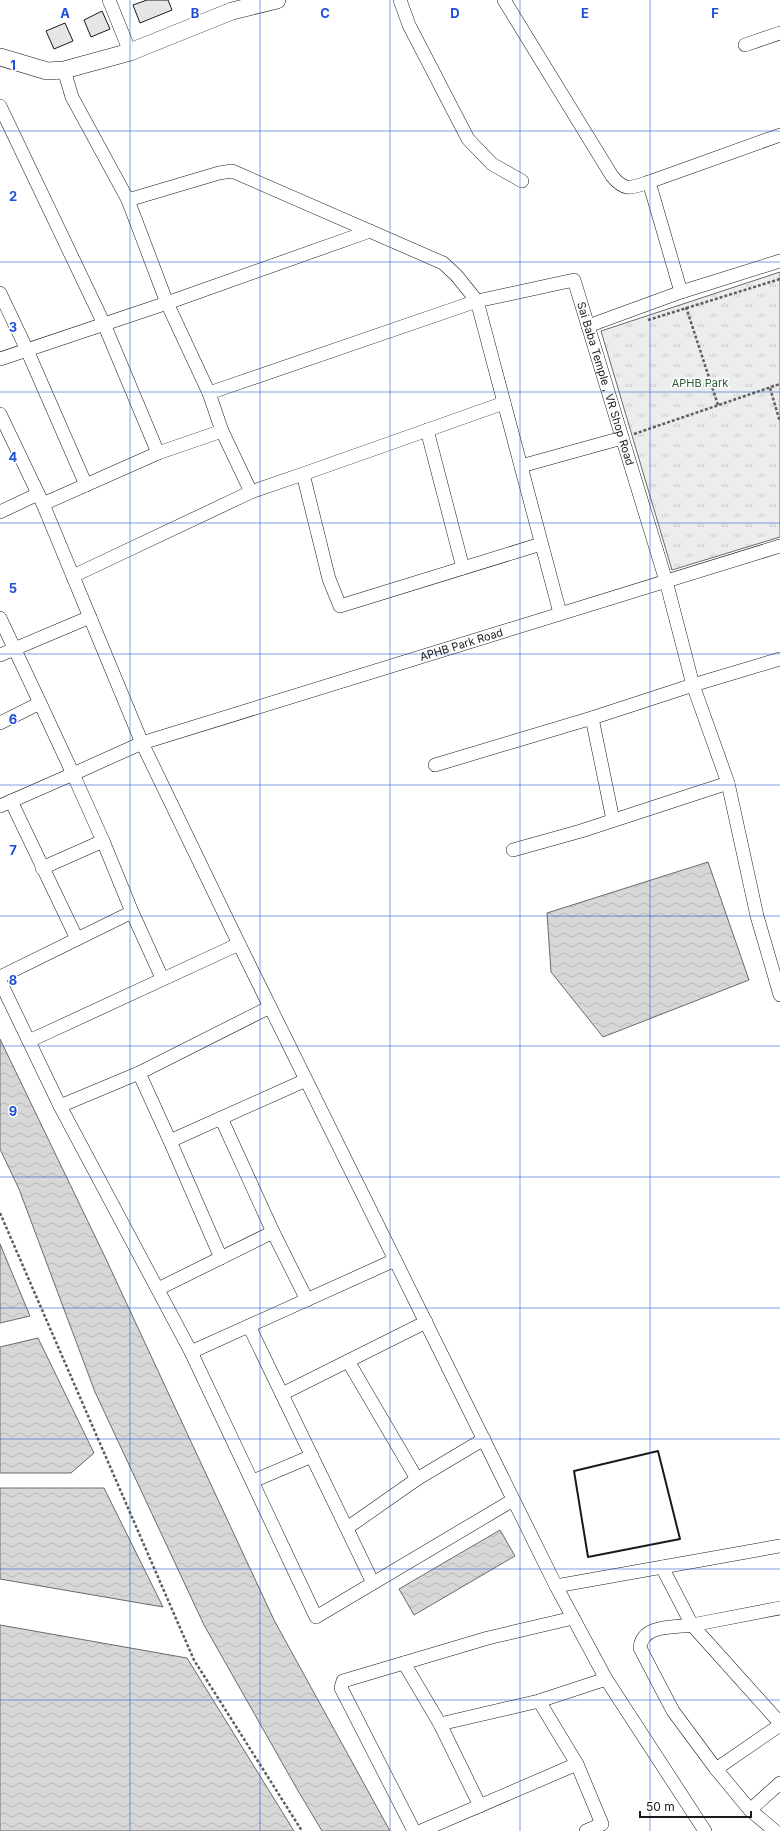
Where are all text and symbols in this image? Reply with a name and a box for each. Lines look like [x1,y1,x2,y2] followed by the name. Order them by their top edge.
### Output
[60,5,70,21] text: A
[191,5,200,21] text: B
[320,5,330,21] text: C
[450,5,460,21] text: D
[581,5,589,21] text: E
[711,5,719,21] text: F
[10,57,16,73] text: 1
[9,188,17,204] text: 2
[574,300,637,467] street label: Sai Baba Temple , VR Shop Road
[9,319,17,335] text: 3
[672,376,728,390] park label: APHB Park
[9,449,18,465] text: 4
[9,580,17,596] text: 5
[418,625,505,664] street label: APHB Park Road
[9,711,17,727] text: 6
[9,842,17,858] text: 7
[9,972,17,988] text: 8
[9,1103,17,1119] text: 9
[640,1793,751,1819] scale bar
[646,1799,675,1814] text: 50 m

